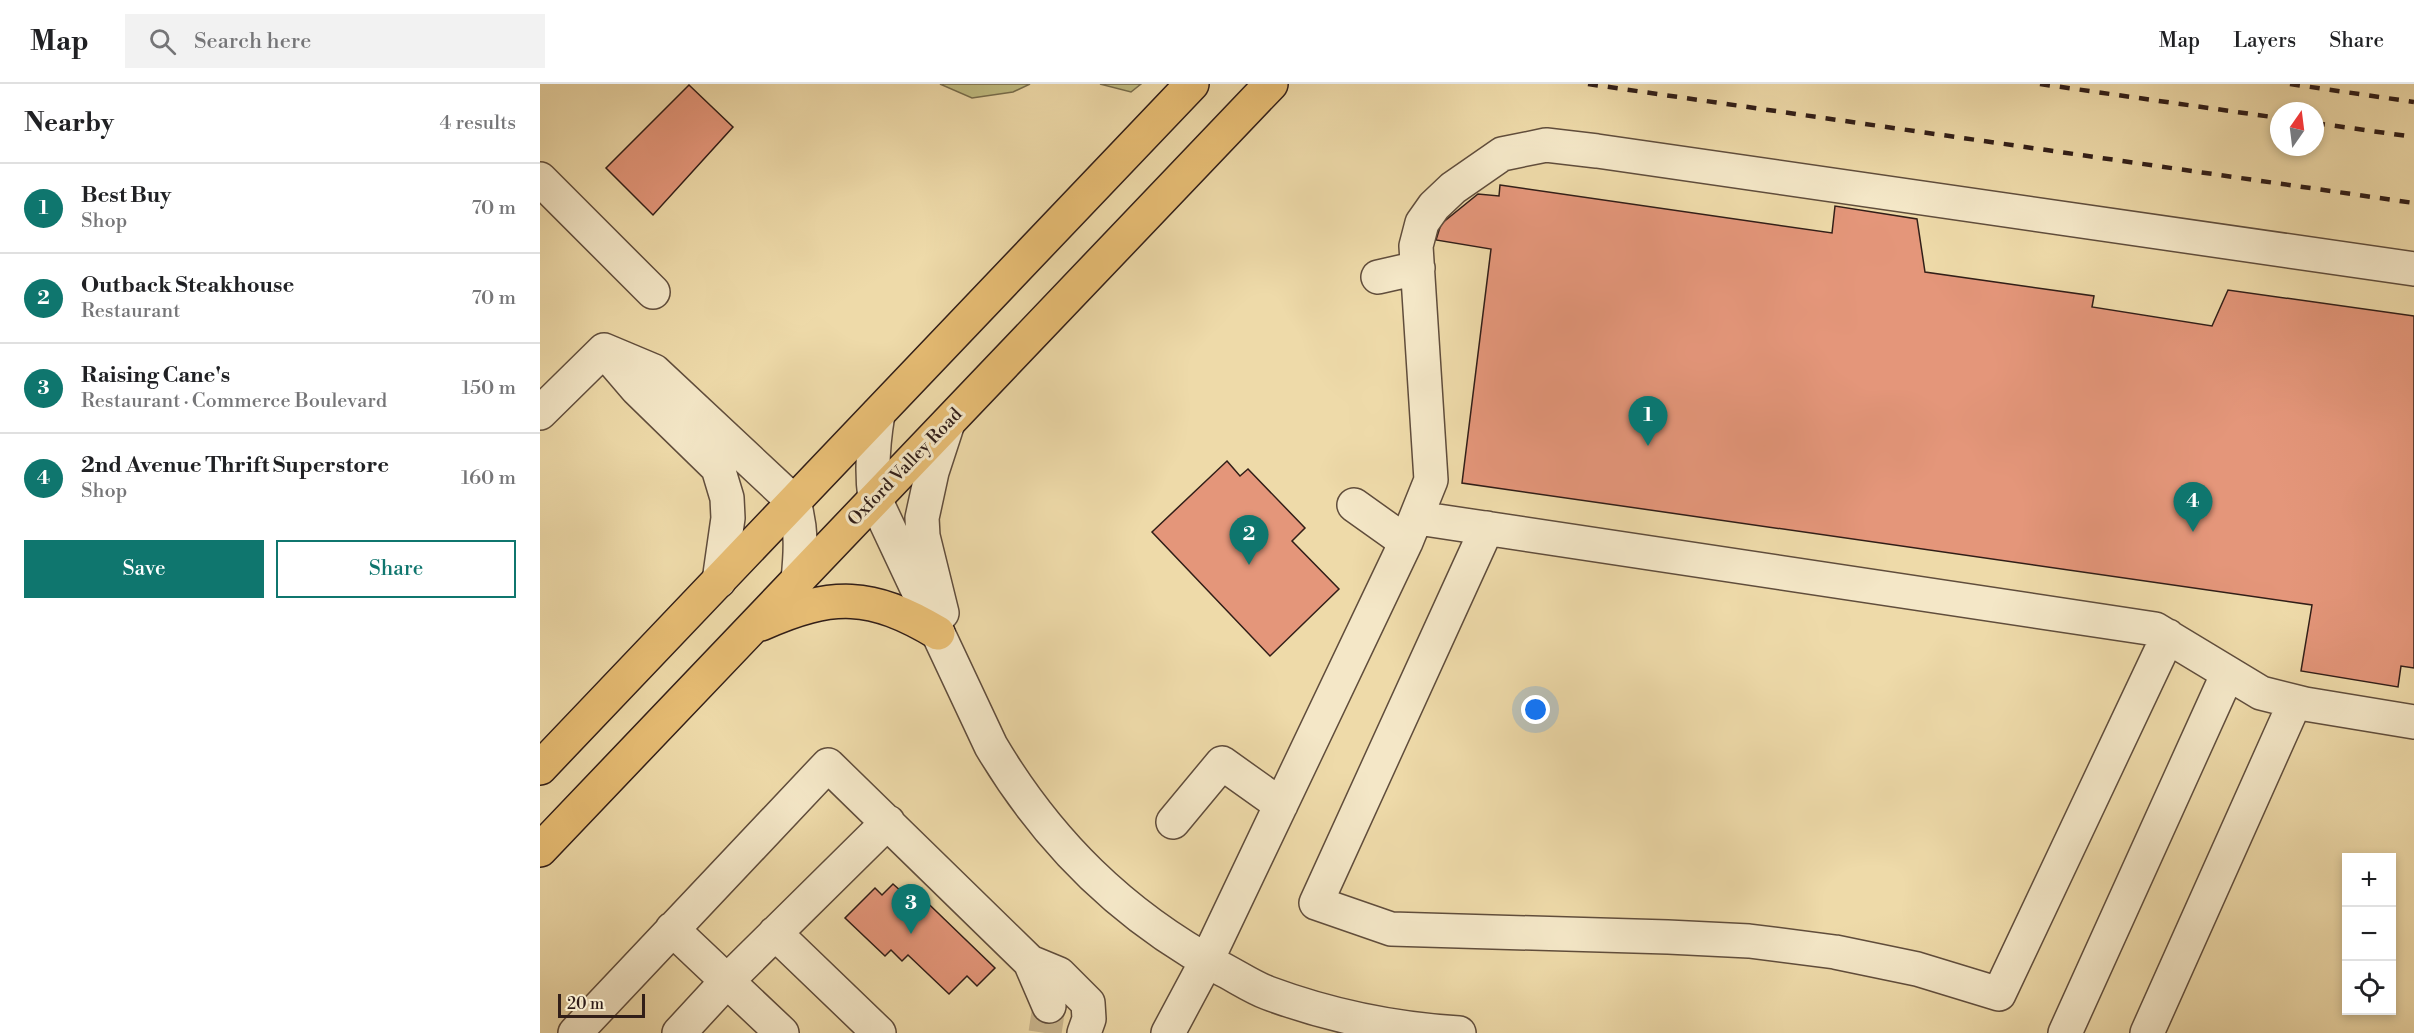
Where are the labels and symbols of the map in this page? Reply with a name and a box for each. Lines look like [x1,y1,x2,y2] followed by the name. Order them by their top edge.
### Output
[2270,102,2324,156] north arrow
[1628,396,1668,446] pin: 1
[843,403,968,531] street label: Oxford Valley Road
[2174,482,2212,532] pin: 4
[1230,516,1268,565] pin: 2
[1521,695,1550,724] your location
[892,884,931,934] pin: 3
[558,991,645,1018] scale bar

